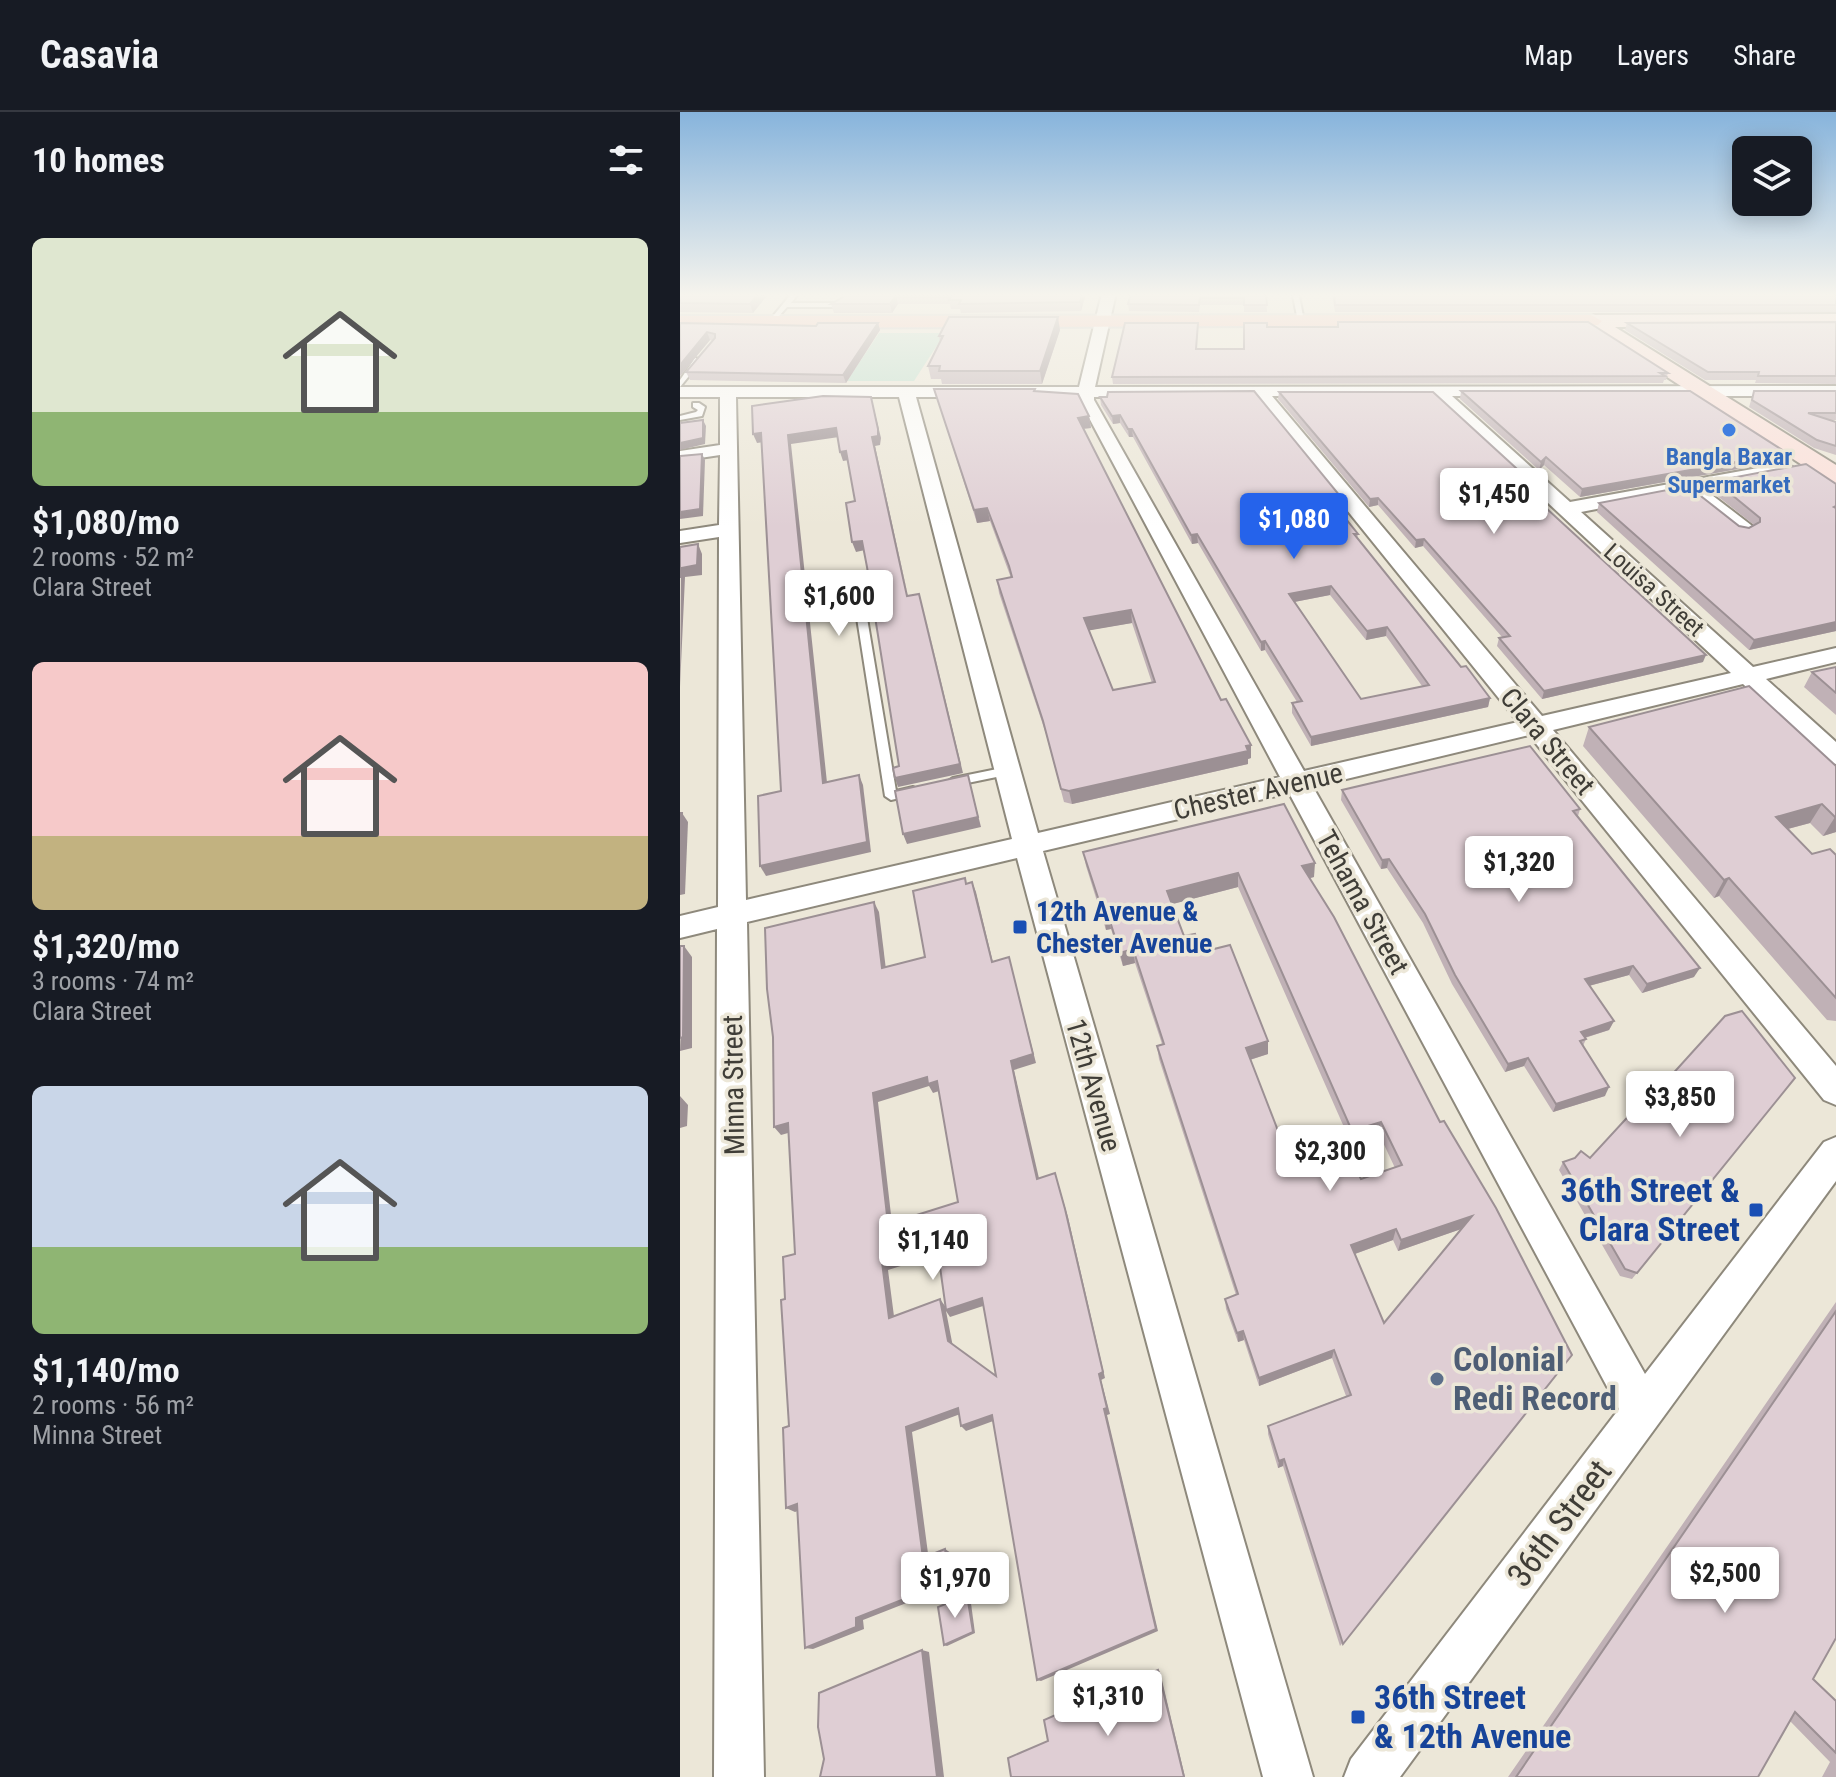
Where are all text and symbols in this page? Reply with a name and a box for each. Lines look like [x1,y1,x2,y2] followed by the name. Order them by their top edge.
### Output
[40,33,159,77] text: Casavia
[1524,39,1573,72] text: Map
[1617,39,1689,72] text: Layers
[1733,39,1796,72] text: Share
[1732,136,1812,216] map controls
[1732,136,1812,216] button: layers
[604,138,648,182] icon: filters
[32,140,165,180] text: 10 homes
[268,290,412,434] icon: home
[1720,421,1738,439] marker: Bangla Baxar Supermarket
[1666,443,1792,499] place label: Bangla Baxar Supermarket
[1429,468,1559,536] pin: $1,450
[1458,479,1530,509] text: $1,450
[1229,493,1359,561] pin: $1,080
[32,502,180,542] text: $1,080/mo
[1258,504,1330,534] text: $1,080
[1598,538,1710,642] street label: Louisa Street
[32,542,194,572] text: 2 rooms · 52 m²
[774,570,904,638] pin: $1,600
[32,572,152,602] text: Clara Street
[803,581,875,611] text: $1,600
[1493,681,1602,801] street label: Clara Street
[268,714,412,858] icon: home
[1170,756,1346,827] street label: Chester Avenue
[1309,824,1416,980] street label: Tehama Street
[1454,836,1584,904] pin: $1,320
[1483,847,1555,877] text: $1,320
[1036,895,1212,960] place label: 12th Avenue & Chester Avenue
[1011,918,1029,936] marker: 12th Avenue & Chester Avenue
[32,926,180,966] text: $1,320/mo
[32,966,194,996] text: 3 rooms · 74 m²
[32,996,152,1026] text: Clara Street
[716,1015,751,1155] street label: Minna Street
[1059,1015,1128,1155] street label: 12th Avenue
[1615,1071,1745,1139] pin: $3,850
[1644,1082,1716,1112] text: $3,850
[1265,1125,1395,1193] pin: $2,300
[1294,1136,1366,1166] text: $2,300
[268,1138,412,1282] icon: home
[1560,1170,1740,1249] place label: 36th Street & Clara Street
[1747,1201,1765,1219] marker: 36th Street & Clara Street
[868,1214,998,1282] pin: $1,140
[897,1225,969,1255] text: $1,140
[1453,1339,1617,1418] place label: Colonial Redi Record
[32,1350,180,1390] text: $1,140/mo
[1428,1370,1446,1388] marker: Colonial Redi Record
[32,1390,194,1420] text: 2 rooms · 56 m²
[32,1420,162,1450] text: Minna Street
[1499,1452,1619,1594] street label: 36th Street
[1660,1547,1790,1615] pin: $2,500
[890,1552,1020,1620] pin: $1,970
[1689,1558,1761,1588] text: $2,500
[919,1563,991,1593] text: $1,970
[1043,1670,1173,1738] pin: $1,310
[1374,1677,1571,1756] place label: 36th Street & 12th Avenue
[1072,1681,1144,1711] text: $1,310
[1349,1708,1367,1726] marker: 36th Street & 12th Avenue

